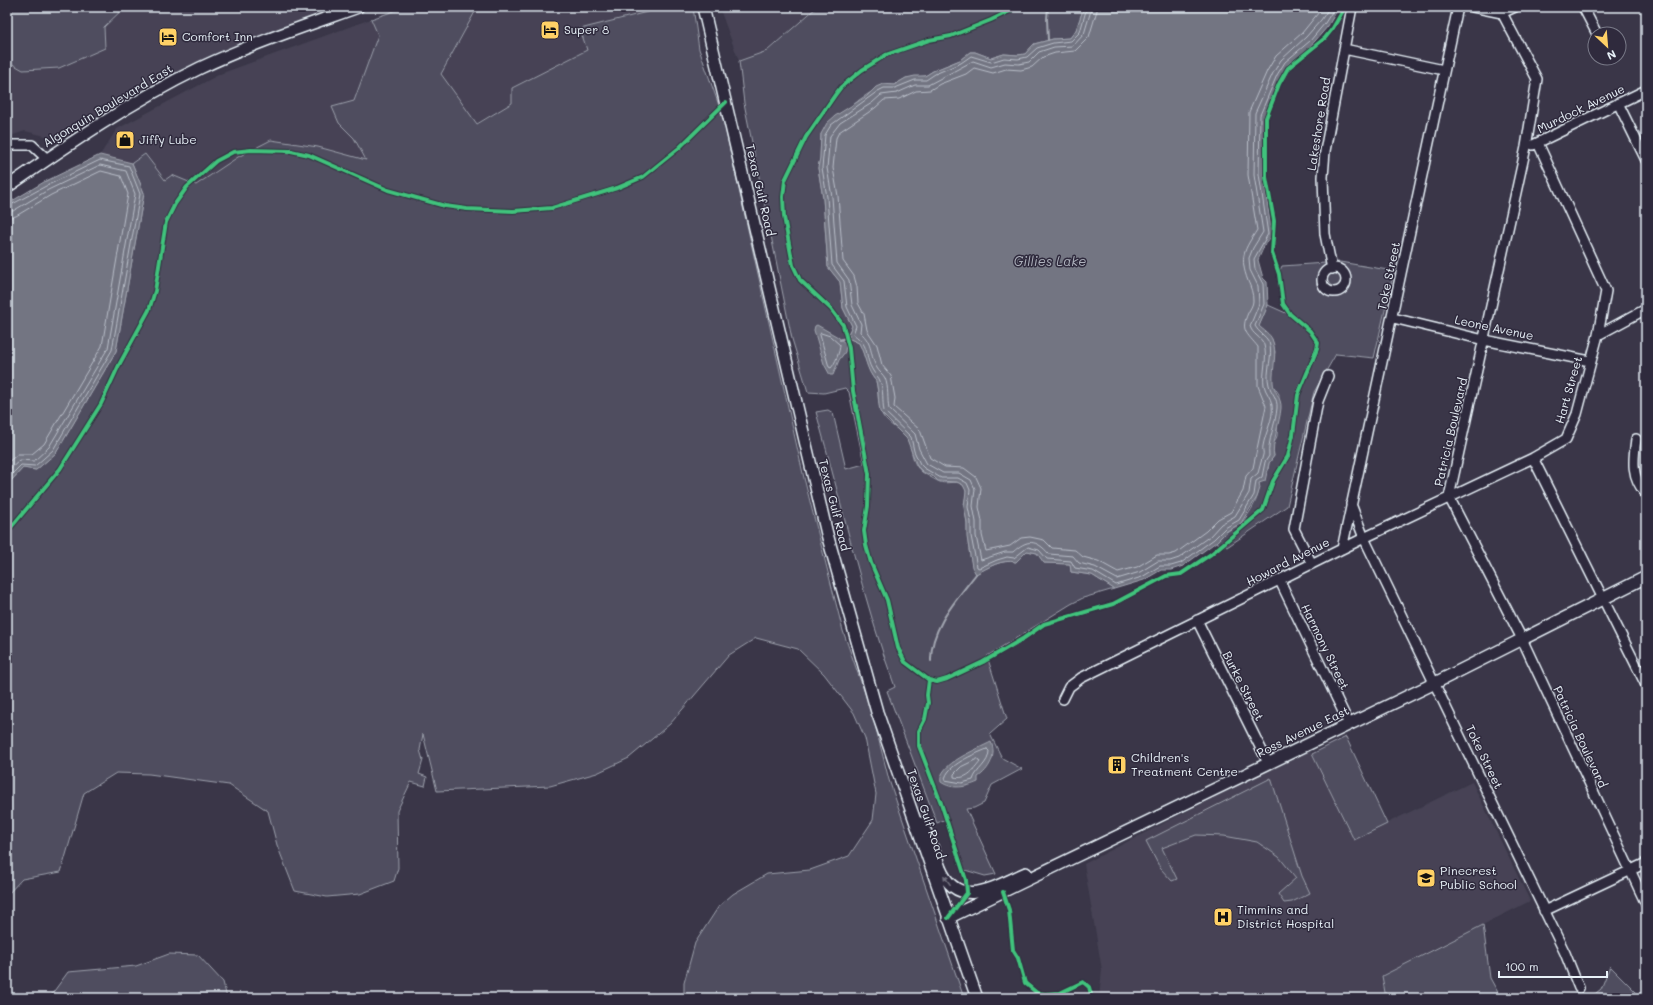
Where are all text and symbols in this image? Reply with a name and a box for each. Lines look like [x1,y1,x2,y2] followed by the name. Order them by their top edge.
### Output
[539,19,561,41] hotel icon: Super 8
[564,21,609,37] place label: Super 8
[157,26,179,48] hotel icon: Comfort Inn
[1587,26,1627,66] north arrow
[182,28,253,44] place label: Comfort Inn
[1605,47,1619,64] text: N
[40,60,175,150] street label: Algonquin Boulevard East
[1303,76,1333,172] street label: Lakeshore Road
[1534,80,1627,136] street label: Murdock Avenue
[114,129,136,151] shop icon: Jiffy Lube
[139,131,197,147] place label: Jiffy Lube
[743,142,779,238] street label: Texas Gulf Road
[1373,240,1403,312] street label: Toke Street
[1014,252,1086,269] water label: Gillies Lake
[1453,311,1535,343] street label: Leone Avenue
[1551,354,1585,425] street label: Hart Street
[1430,376,1470,488] street label: Patricia Boulevard
[816,457,854,553] street label: Texas Gulf Road
[1243,533,1332,589] street label: Howard Avenue
[1298,601,1354,692] street label: Harmony Street
[1220,648,1268,723] street label: Burke Street
[1550,683,1612,791] street label: Patricia Boulevard
[1254,702,1352,760] street label: Ross Avenue East
[1462,722,1507,791] street label: Toke Street
[1131,749,1238,779] place label: Children's Treatment Centre
[1106,754,1128,776] building icon: Children's Treatment Centre
[904,767,950,861] street label: Texas Gulf Road
[1440,862,1517,892] place label: Pinecrest Public School
[1415,867,1437,889] school or university icon: Pinecrest Public School
[943,875,951,885] one-way arrow
[1237,901,1334,931] place label: Timmins and District Hospital
[1212,906,1234,928] hospital icon: Timmins and District Hospital
[1499,953,1607,979] scale bar
[1505,958,1539,974] text: 100 m

